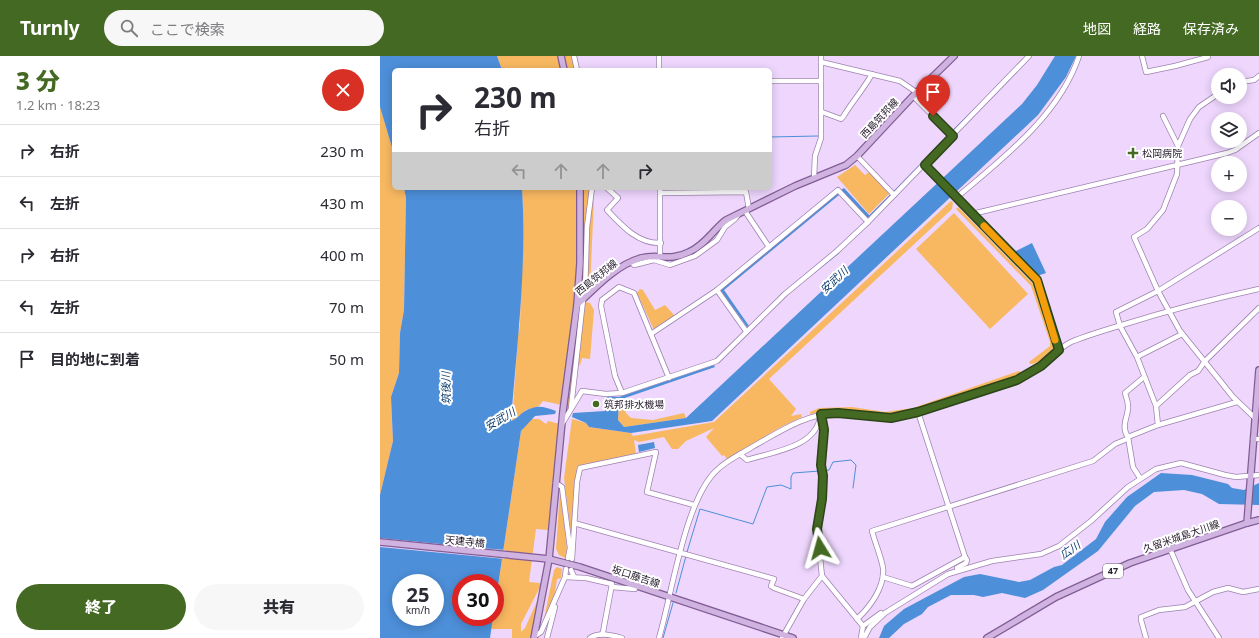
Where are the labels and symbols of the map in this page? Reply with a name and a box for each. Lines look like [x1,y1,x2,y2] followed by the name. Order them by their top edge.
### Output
[916,75,950,116] pin
[857,95,901,141] street label: 西島筑邦線
[1142,146,1182,160] place label: 松岡病院
[1127,147,1139,159] marker: 松岡病院
[572,256,620,298] street label: 西島筑邦線
[816,262,852,296] water label: 安武川
[438,370,453,405] water label: 筑後川
[604,397,664,411] place label: 筑邦排水機場
[591,399,601,409] marker: 筑邦排水機場
[482,403,519,433] water label: 安武川
[1141,516,1221,556] street label: 久留米城島大川線
[799,527,841,569] position arrow
[444,532,486,550] street label: 天建寺橋
[1056,537,1084,562] water label: 広川
[610,562,662,590] street label: 坂口藤吉線
[1103,564,1123,578] road number: 47
[452,574,504,626] speed limit sign: 30

